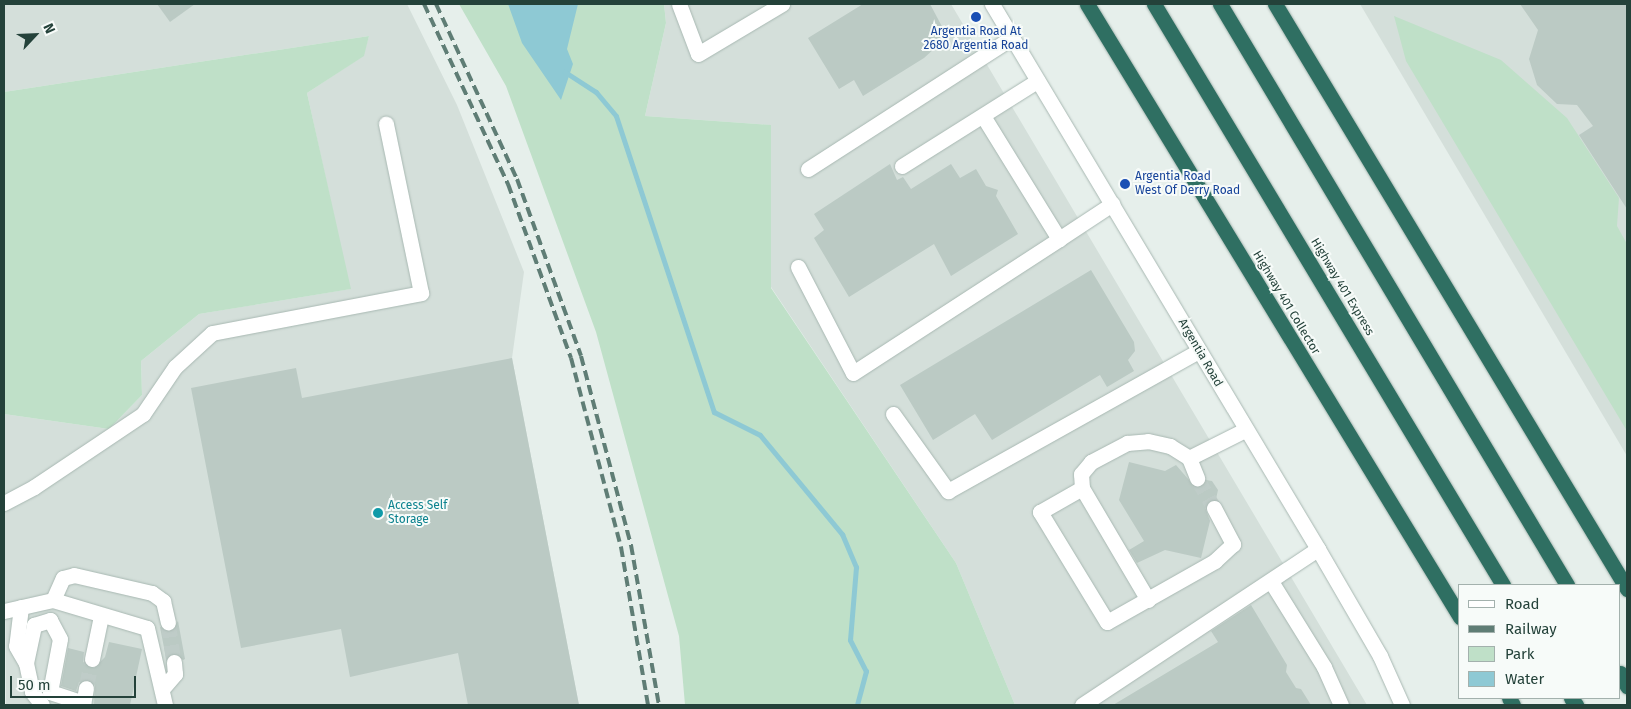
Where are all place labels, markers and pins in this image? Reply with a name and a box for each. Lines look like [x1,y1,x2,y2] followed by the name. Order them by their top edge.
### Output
[970,11,982,23] marker: Argentia Road At 2680 Argentia Road
[924,25,1028,53] place label: Argentia Road At 2680 Argentia Road
[1135,170,1240,198] place label: Argentia Road West Of Derry Road
[1119,178,1131,190] marker: Argentia Road West Of Derry Road
[388,499,447,527] place label: Access Self Storage
[372,507,384,519] marker: Access Self Storage

